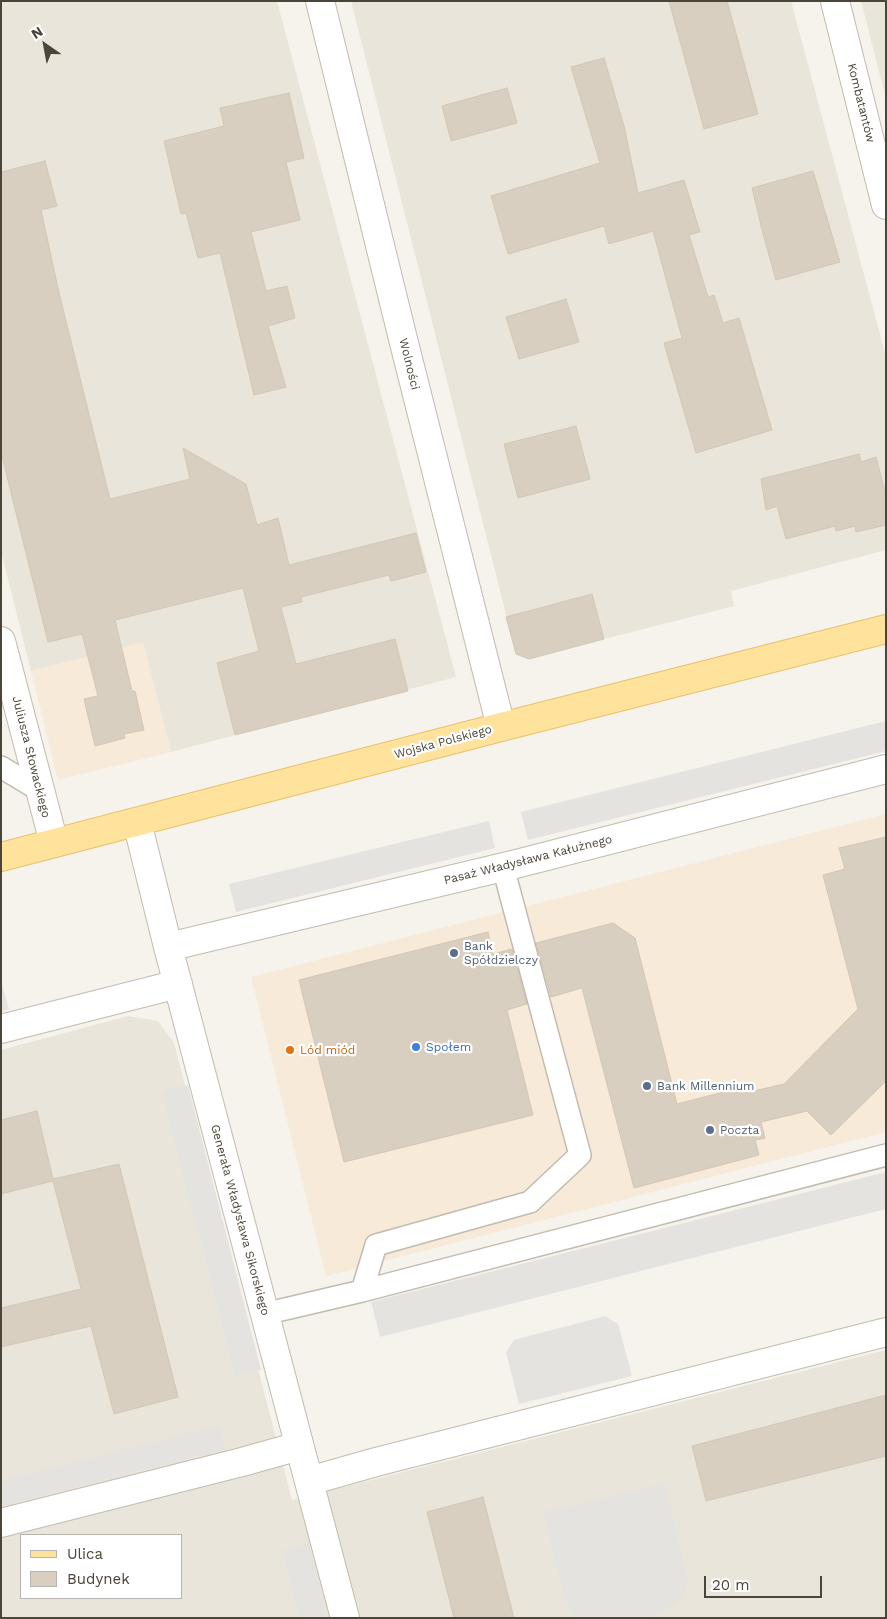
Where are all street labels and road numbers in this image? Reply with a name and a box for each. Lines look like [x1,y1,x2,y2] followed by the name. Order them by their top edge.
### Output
[844,62,878,144] street label: Kombatantów
[396,337,422,391] street label: Wolności
[9,695,53,819] street label: Juliusza Słowackiego
[393,722,493,762] street label: Wojska Polskiego
[442,832,614,888] street label: Pasaż Władysława Kałużnego
[208,1123,272,1317] street label: Generała Władysława Sikorskiego

